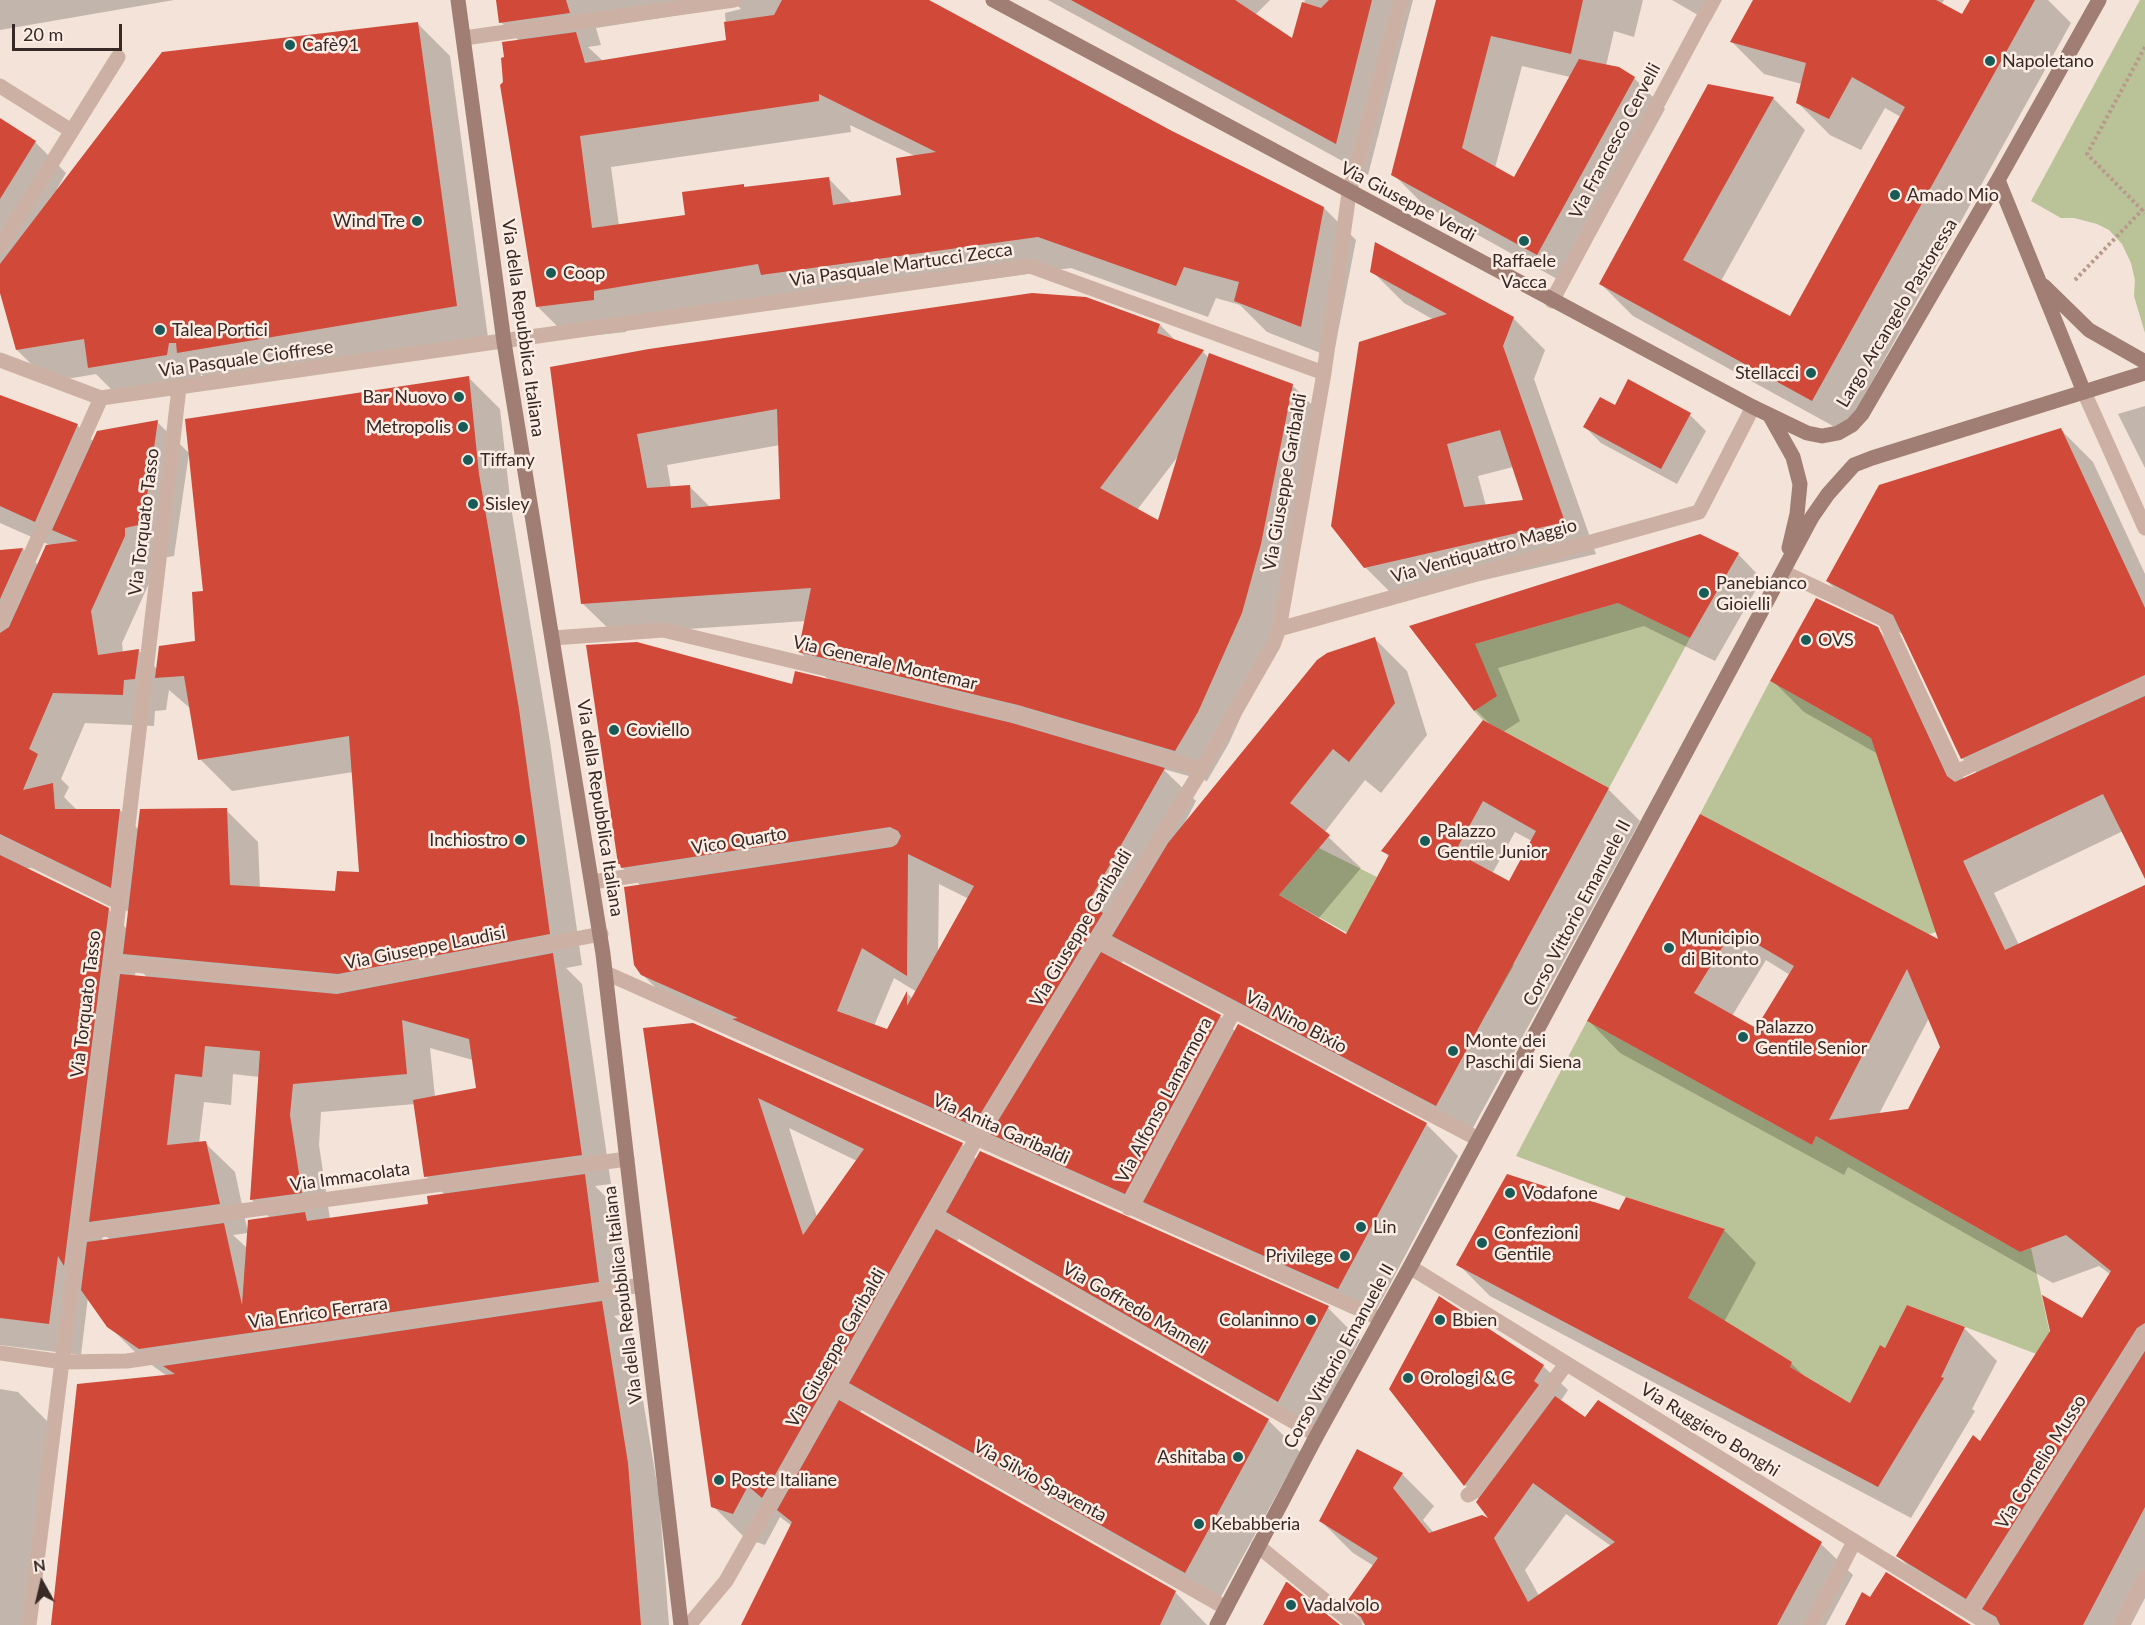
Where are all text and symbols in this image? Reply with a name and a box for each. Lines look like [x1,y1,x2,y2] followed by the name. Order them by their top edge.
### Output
[15,12,124,50] scale bar
[23,23,63,45] text: 20 m
[302,34,359,56] place label: Cafè91
[283,38,297,52] marker: Cafè91
[2002,50,2094,72] place label: Napoletano
[1983,54,1997,68] marker: Napoletano
[1565,60,1665,222] street label: Via Francesco Cervelli
[1337,157,1479,247] street label: Via Giuseppe Verdi
[1907,184,1999,206] place label: Amado Mio
[1888,188,1902,202] marker: Amado Mio
[333,210,405,232] place label: Wind Tre
[410,214,424,228] marker: Wind Tre
[1832,215,1962,411] street label: Largo Arcangelo Pastoressa
[497,218,549,438] street label: Via della Repubblica Italiana
[1517,234,1531,248] marker: Raffaele Vacca
[788,239,1014,291] street label: Via Pasquale Martucci Zecca
[1492,250,1556,292] place label: Raffaele Vacca
[563,262,605,284] place label: Coop
[544,266,558,280] marker: Coop
[172,319,268,341] place label: Talea Portici
[153,323,167,337] marker: Talea Portici
[157,336,335,382] street label: Via Pasquale Cioffrese
[1735,362,1799,384] place label: Stellacci
[1804,366,1818,380] marker: Stellacci
[363,386,447,408] place label: Bar Nuovo
[452,390,466,404] marker: Bar Nuovo
[1259,392,1311,572] street label: Via Giuseppe Garibaldi
[366,416,451,438] place label: Metropolis
[456,420,470,434] marker: Metropolis
[124,447,164,597] street label: Via Torquato Tasso
[480,449,535,471] place label: Tiffany
[461,453,475,467] marker: Tiffany
[485,493,530,515] place label: Sisley
[466,497,480,511] marker: Sisley
[1389,514,1579,588] street label: Via Ventiquattro Maggio
[1716,572,1807,614] place label: Panebianco Gioielli
[1697,586,1711,600] marker: Panebianco Gioielli
[1818,629,1854,651] place label: OVS
[791,631,979,695] street label: Via Generale Montemar
[1799,633,1813,647] marker: OVS
[572,698,628,918] street label: Via della Repubblica Italiana
[626,719,690,741] place label: Coviello
[607,723,621,737] marker: Coviello
[1519,816,1635,1010] street label: Corso Vittorio Emanuele II
[1437,820,1547,862] place label: Palazzo Gentile Junior
[690,823,788,859] street label: Vico Quarto
[429,829,508,851] place label: Inchiostro
[513,833,527,847] marker: Inchiostro
[1418,834,1432,848] marker: Palazzo Gentile Junior
[1025,845,1137,1011] street label: Via Giuseppe Garibaldi
[343,922,507,974] street label: Via Giuseppe Laudisi
[1681,927,1759,970] place label: Municipio di Bitonto
[66,929,106,1079] street label: Via Torquato Tasso
[1662,941,1676,955] marker: Municipio di Bitonto
[1241,986,1351,1058] street label: Via Nino Bixio
[1111,1014,1217,1186] street label: Via Alfonso Lamarmora
[1755,1016,1867,1058] place label: Palazzo Gentile Senior
[1465,1030,1581,1072] place label: Monte dei Paschi di Siena
[1736,1030,1750,1044] marker: Palazzo Gentile Senior
[1446,1044,1460,1058] marker: Monte dei Paschi di Siena
[929,1089,1073,1169] street label: Via Anita Garibaldi
[289,1158,411,1196] street label: Via Immacolata
[1522,1182,1598,1204] place label: Vodafone
[599,1185,647,1405] street label: Via della Repubblica Italiana
[1503,1186,1517,1200] marker: Vodafone
[1373,1216,1397,1238] place label: Lin
[1354,1220,1368,1234] marker: Lin
[1494,1222,1578,1264] place label: Confezioni Gentile
[1475,1236,1489,1250] marker: Confezioni Gentile
[1265,1245,1333,1267] place label: Privilege
[1338,1249,1352,1263] marker: Privilege
[1059,1258,1211,1358] street label: Via Goffredo Mameli
[1279,1260,1399,1452] street label: Corso Vittorio Emanuele II
[782,1265,890,1431] street label: Via Giuseppe Garibaldi
[247,1293,389,1333] street label: Via Enrico Ferrara
[1219,1309,1299,1331] place label: Colaninno
[1452,1309,1497,1331] place label: Bbien
[1304,1313,1318,1327] marker: Colaninno
[1433,1313,1447,1327] marker: Bbien
[1420,1367,1513,1389] place label: Orologi & C
[1401,1371,1415,1385] marker: Orologi & C
[1636,1378,1784,1482] street label: Via Ruggiero Bonghi
[1991,1391,2091,1533] street label: Via Cornelio Musso
[970,1435,1110,1527] street label: Via Silvio Spaventa
[1157,1446,1226,1468] place label: Ashitaba
[1231,1450,1245,1464] marker: Ashitaba
[731,1469,837,1491] place label: Poste Italiane
[712,1473,726,1487] marker: Poste Italiane
[1211,1513,1300,1535] place label: Kebabberia
[1192,1517,1206,1531] marker: Kebabberia
[12,1553,72,1613] north arrow
[32,1554,47,1575] text: N
[1303,1594,1380,1616] place label: Vadalvolo
[1284,1598,1298,1612] marker: Vadalvolo

